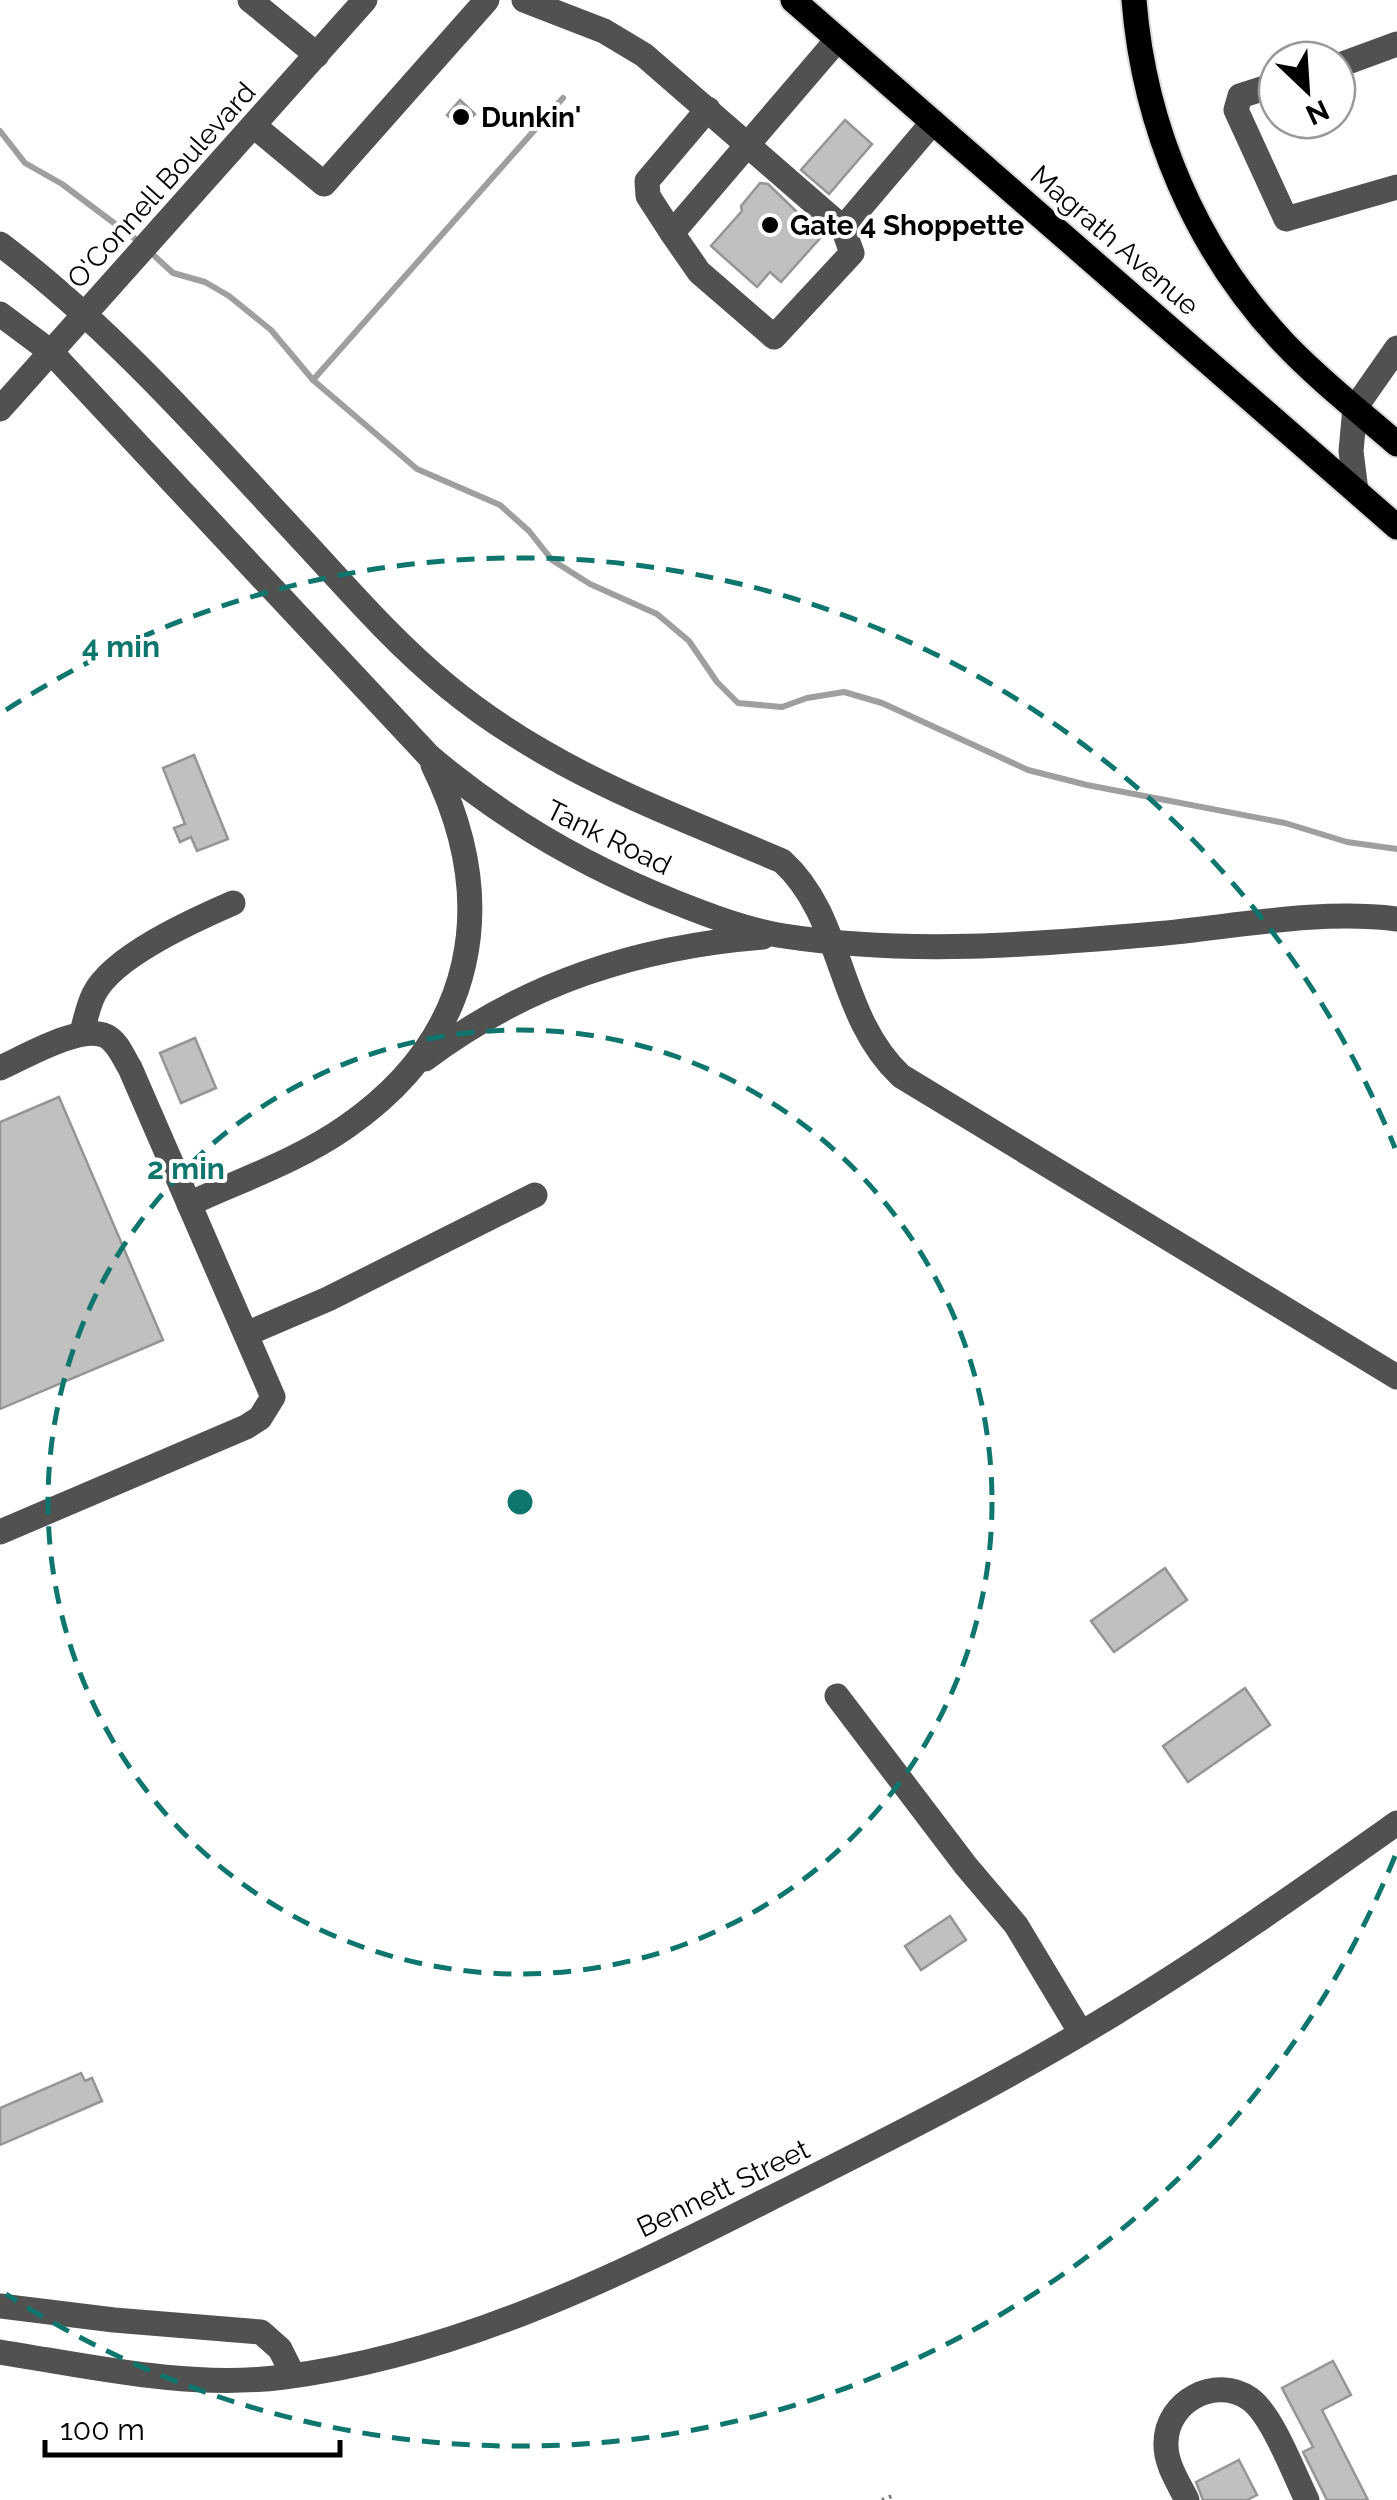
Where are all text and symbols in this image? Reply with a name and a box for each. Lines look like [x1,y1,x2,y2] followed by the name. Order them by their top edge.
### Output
[1257,40,1357,140] north arrow
[60,76,262,295] street label: O'Connell Boulevard
[1301,93,1334,132] text: N
[481,101,581,134] place label: Dunkin'
[450,106,472,128] marker: Dunkin'
[1024,158,1206,322] street label: Magrath Avenue
[790,209,1024,242] place label: Gate 4 Shoppette
[759,214,781,236] marker: Gate 4 Shoppette
[82,629,160,664] text: 4 min
[541,793,677,882] street label: Tank Road
[147,1151,225,1186] text: 2 min
[502,1484,538,1520] centre of rings
[632,2132,815,2244] street label: Bennett Street
[45,2395,340,2457] scale bar
[60,2412,145,2447] text: 100 m

